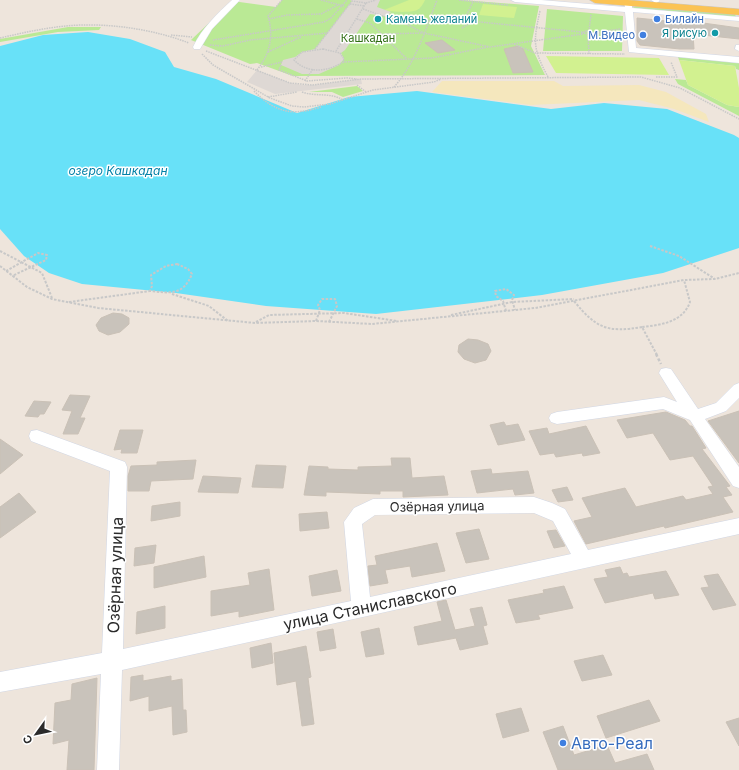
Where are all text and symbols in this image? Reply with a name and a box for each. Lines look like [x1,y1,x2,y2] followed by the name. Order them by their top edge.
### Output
[386,12,477,26] place label: Камень желаний
[665,12,704,26] place label: Билайн
[373,14,383,24] marker: Камень желаний
[652,14,662,24] marker: Билайн
[662,26,707,40] place label: Я рисую
[588,28,635,42] place label: М.Видео
[710,28,720,38] marker: Я рисую
[638,30,648,40] marker: М.Видео
[341,31,395,45] park label: Кашкадан
[68,163,168,178] water label: озеро Кашкадан
[390,497,484,515] street label: Озёрная улица
[103,516,127,634] street label: Озёрная улица
[281,578,459,634] street label: улица Станиславского
[16,714,56,754] north arrow
[20,732,36,747] text: С
[571,733,653,753] place label: Авто-Реал
[558,738,568,748] marker: Авто-Реал

